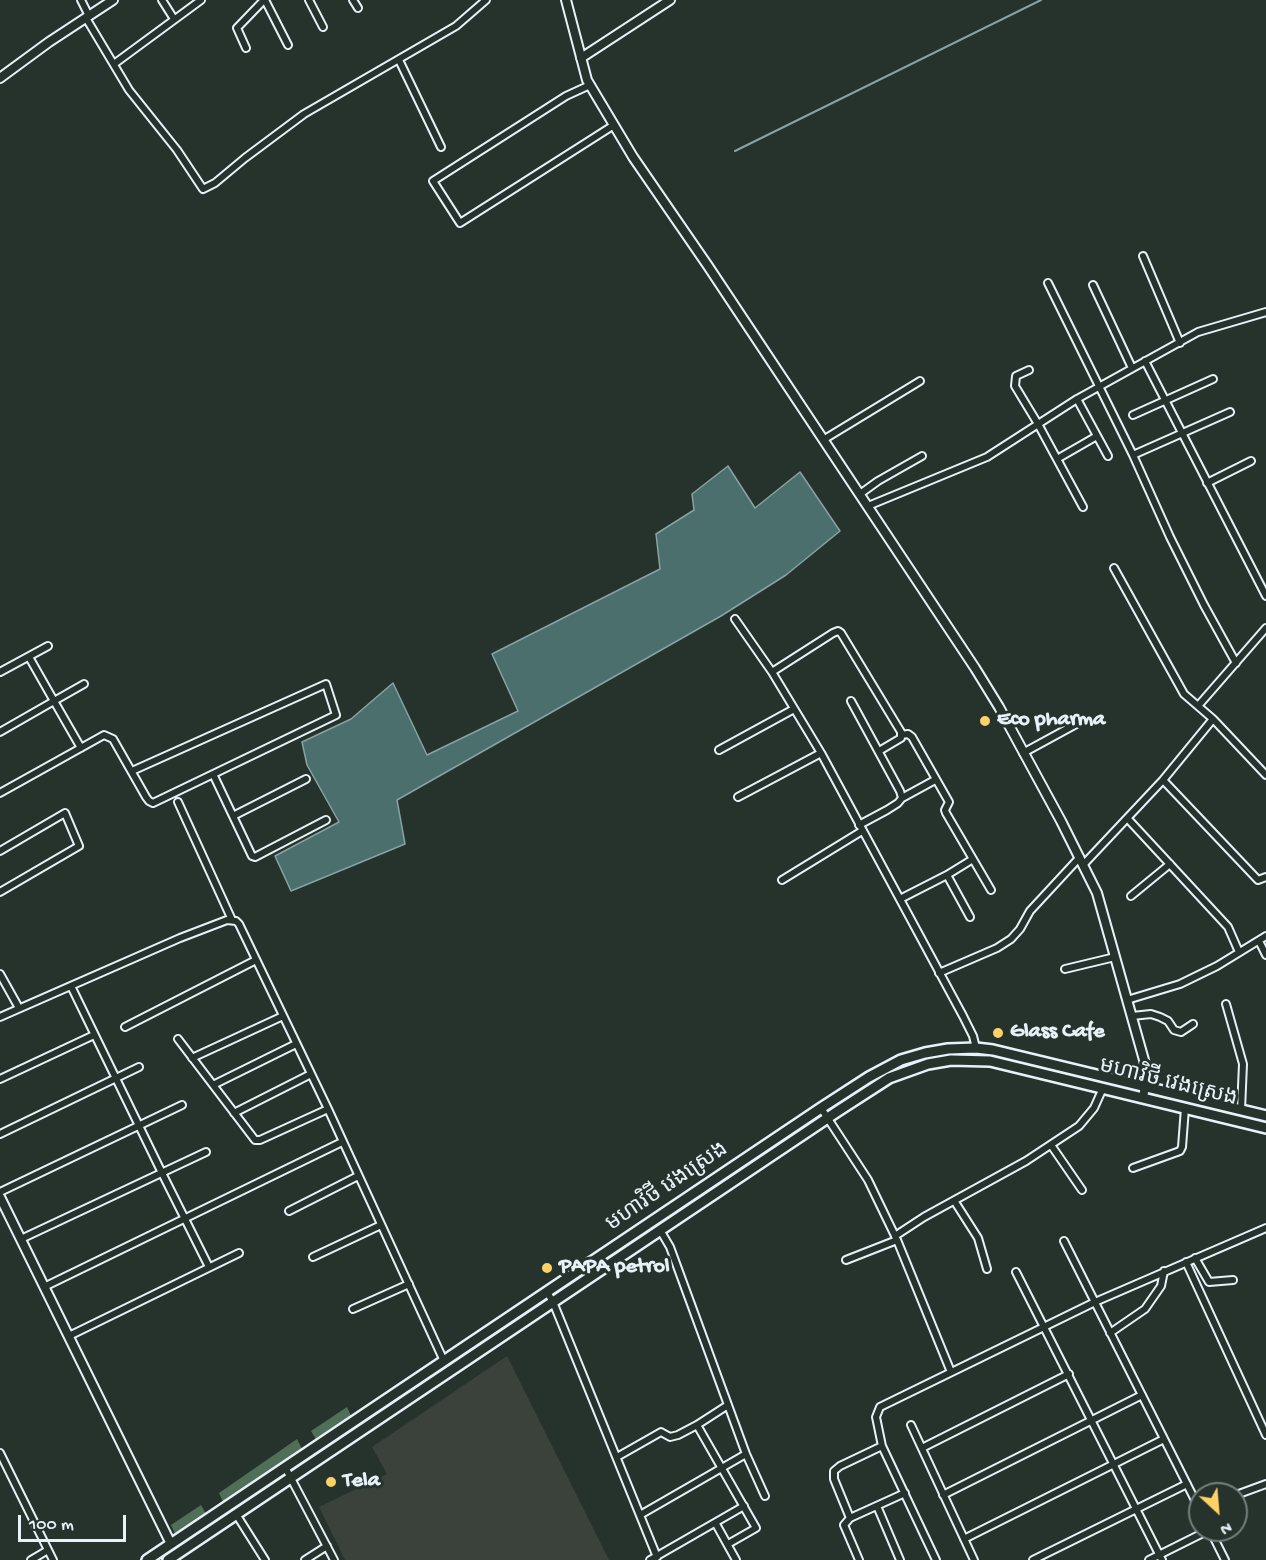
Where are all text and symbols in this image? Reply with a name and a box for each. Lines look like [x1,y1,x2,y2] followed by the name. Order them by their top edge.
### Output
[997,708,1105,734] place label: Eco pharma
[978,714,992,728] marker: Eco pharma
[1010,1020,1105,1046] place label: Glass Cafe
[991,1026,1005,1040] marker: Glass Cafe
[1096,1054,1240,1114] street label: មហាវិថី វេងស្រេង
[602,1137,734,1239] street label: មហាវិថី វេងស្រេង
[559,1255,670,1281] place label: PAPA petrol
[540,1261,554,1275] marker: PAPA petrol
[343,1469,380,1495] place label: Tela
[324,1475,338,1489] marker: Tela
[1188,1482,1248,1542] north arrow
[21,1503,129,1541] scale bar
[29,1515,74,1536] text: 100 m
[1216,1516,1234,1538] text: N

